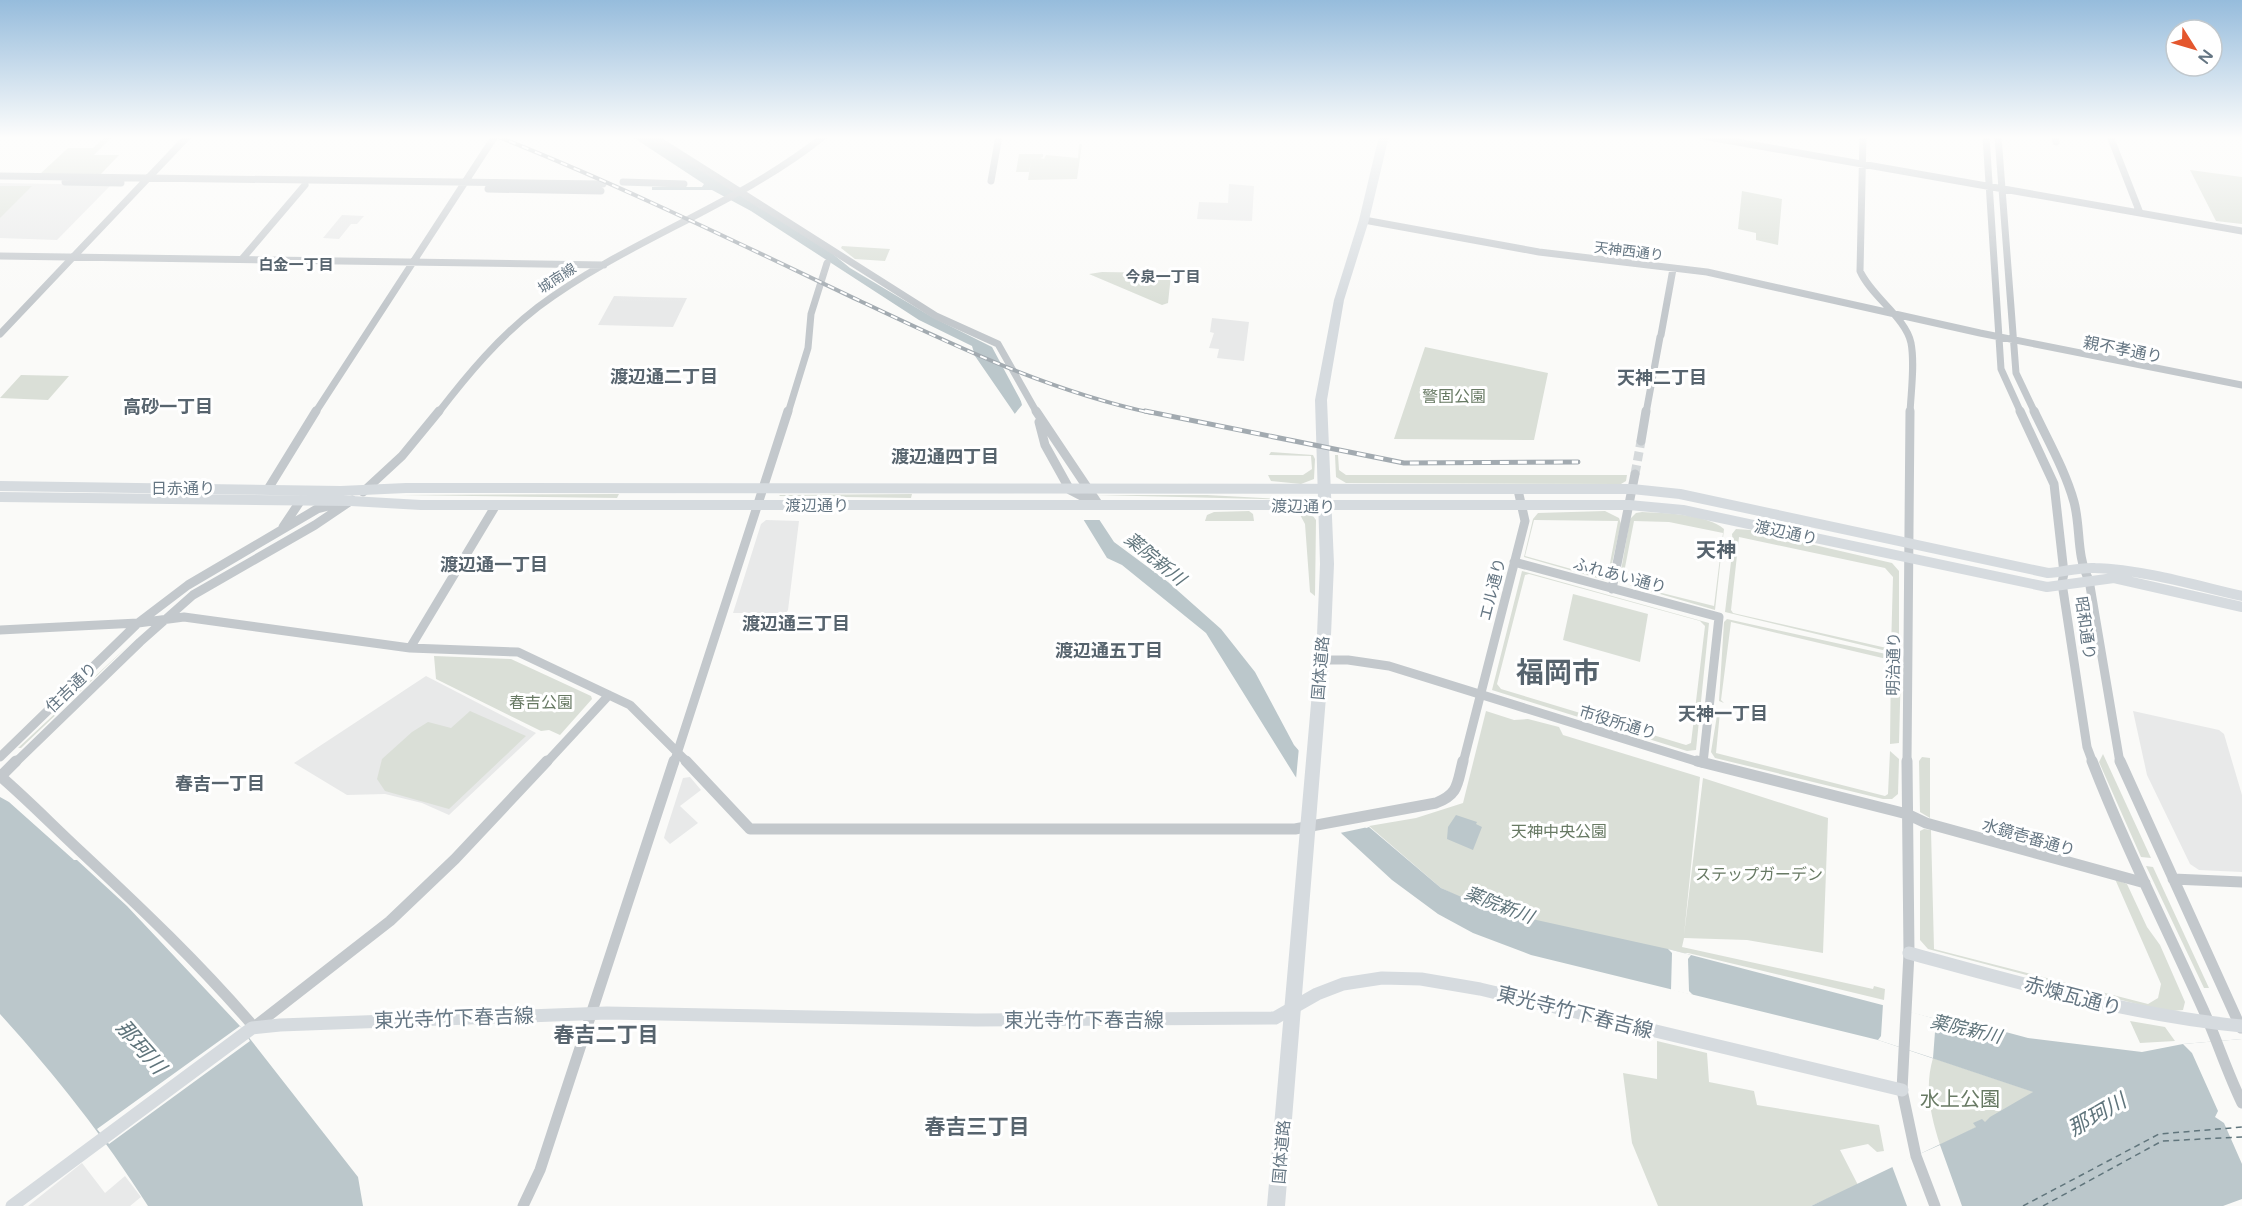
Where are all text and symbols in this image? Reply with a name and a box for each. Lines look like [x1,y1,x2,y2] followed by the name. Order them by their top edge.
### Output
[2164,18,2224,78] north arrow
[2193,45,2217,68] text: N
[1593,239,1665,264] street label: 天神西通り
[258,256,334,274] district label: 白金一丁目
[535,260,580,297] street label: 城南線
[1125,268,1201,286] district label: 今泉一丁目
[2082,333,2164,367] street label: 親不孝通り
[610,366,718,388] district label: 渡辺通二丁目
[1617,367,1707,389] district label: 天神二丁目
[1422,387,1486,407] park label: 警固公園
[123,396,213,418] district label: 高砂一丁目
[891,446,999,468] district label: 渡辺通四丁目
[151,479,215,499] street label: 日赤通り
[785,496,849,516] street label: 渡辺通り
[1271,496,1335,518] street label: 渡辺通り
[1752,517,1819,549] street label: 渡辺通り
[1120,528,1191,591] water label: 薬院新川
[1696,539,1736,563] district label: 天神
[440,554,548,576] district label: 渡辺通一丁目
[1571,554,1669,598] street label: ふれあい通り
[1476,556,1510,623] street label: エル通り
[2071,595,2099,661] street label: 昭和通り
[742,613,850,635] district label: 渡辺通三丁目
[1883,632,1905,696] street label: 明治通り
[1308,635,1334,701] street label: 国体道路
[1055,640,1163,662] district label: 渡辺通五丁目
[1516,656,1600,690] district label: 福岡市
[42,658,102,717] street label: 住吉通り
[509,693,573,713] park label: 春吉公園
[1577,702,1659,744] street label: 市役所通り
[1678,703,1768,725] district label: 天神一丁目
[175,773,265,795] district label: 春吉一丁目
[1980,815,2078,861] street label: 水鏡壱番通り
[1511,822,1607,842] park label: 天神中央公園
[1695,865,1823,885] park label: ステップガーデン
[1461,882,1538,929] water label: 薬院新川
[2021,972,2124,1021] street label: 赤煉瓦通り
[1494,982,1655,1044] street label: 東光寺竹下春吉線
[374,1004,534,1034] street label: 東光寺竹下春吉線
[1004,1009,1164,1033] street label: 東光寺竹下春吉線
[1928,1010,2006,1048] water label: 薬院新川
[111,1015,172,1081] water label: 那珂川
[554,1023,659,1048] district label: 春吉二丁目
[1920,1088,2000,1112] park label: 水上公園
[2064,1088,2133,1142] water label: 那珂川
[925,1115,1030,1140] district label: 春吉三丁目
[1269,1119,1295,1185] street label: 国体道路

